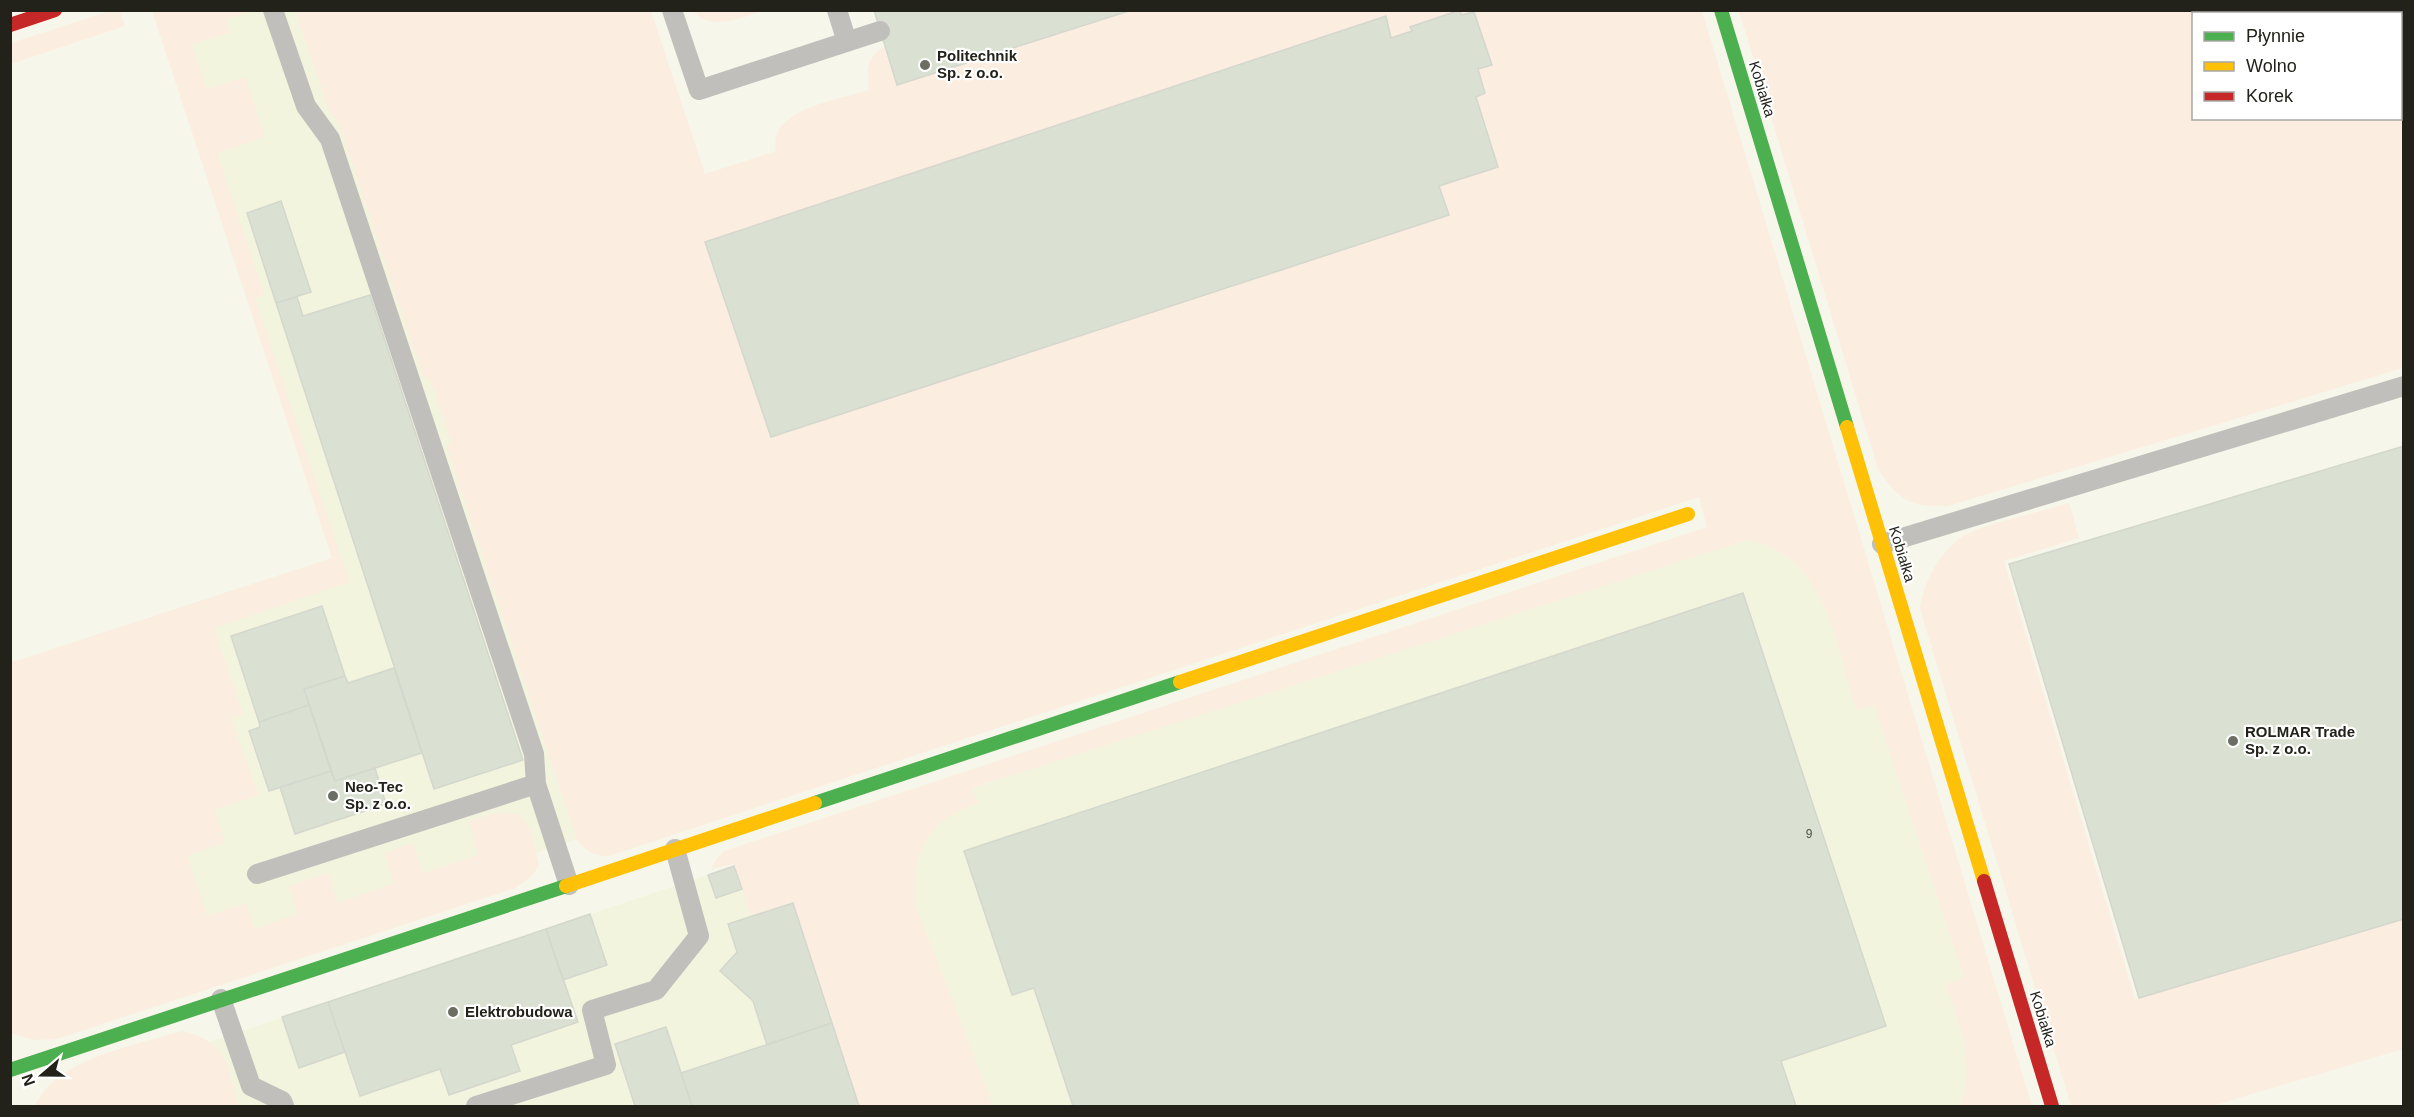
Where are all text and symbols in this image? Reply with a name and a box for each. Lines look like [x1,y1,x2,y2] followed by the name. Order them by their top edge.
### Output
[2192,12,2402,120] legend
[2246,26,2305,46] text: Płynnie
[937,47,1018,81] place label: Politechnik Sp. z o.o.
[2246,56,2297,76] text: Wolno
[918,58,932,72] marker: Politechnik Sp. z o.o.
[1746,59,1779,119] street label: Kobiałka
[2246,86,2294,106] text: Korek
[1886,524,1919,584] street label: Kobiałka
[2245,723,2355,757] place label: ROLMAR Trade Sp. z o.o.
[2226,734,2240,748] marker: ROLMAR Trade Sp. z o.o.
[345,778,411,812] place label: Neo-Tec Sp. z o.o.
[326,789,340,803] marker: Neo-Tec Sp. z o.o.
[1806,827,1813,841] house number: 9
[2027,989,2060,1049] street label: Kobiałka
[465,1003,573,1020] place label: Elektrobudowa
[446,1005,460,1019] marker: Elektrobudowa
[12,1045,72,1105] north arrow
[18,1072,38,1088] text: N

